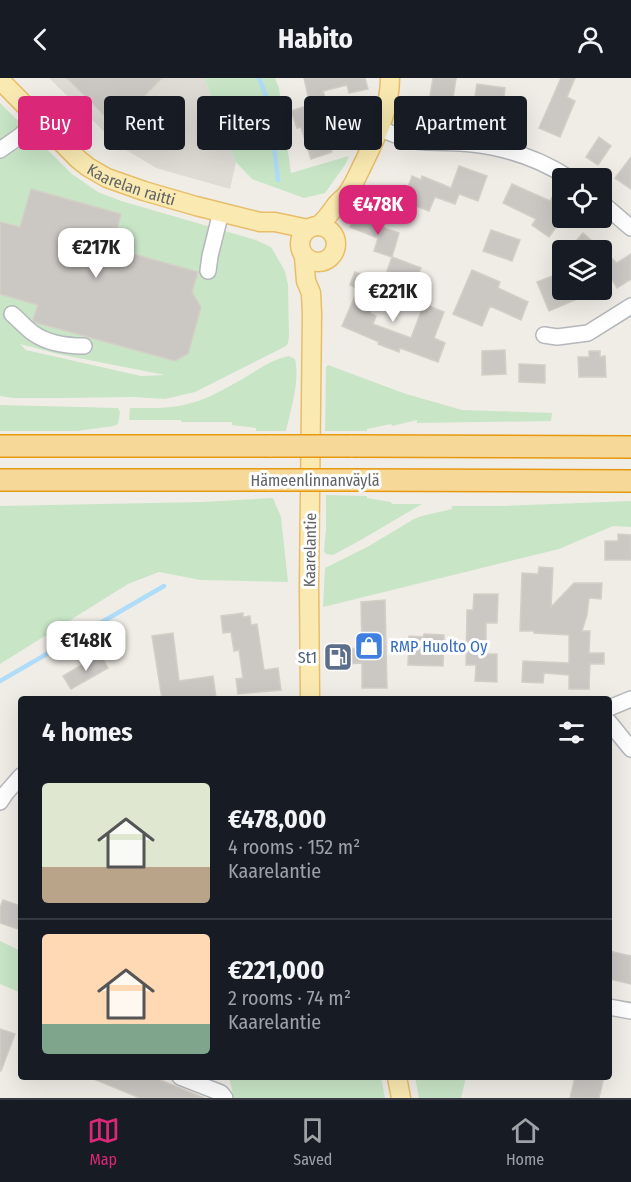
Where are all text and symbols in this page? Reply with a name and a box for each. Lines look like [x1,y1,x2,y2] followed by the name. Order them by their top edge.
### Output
[24,23,57,56] icon: back
[278,23,353,55] text: Habito
[574,23,607,56] icon: person
[18,96,92,150] chip: Buy
[104,96,185,150] chip: Rent
[197,96,292,150] chip: Filters
[304,96,382,150] chip: New
[394,96,527,150] chip: Apartment
[84,159,178,209] street label: Kaarelan raitti
[552,168,612,300] map controls
[552,168,612,228] button: locate
[336,185,420,236] pin: €478K
[353,192,403,216] text: €478K
[54,228,138,279] pin: €217K
[72,235,120,259] text: €217K
[552,240,612,300] button: layers
[351,272,435,323] pin: €221K
[369,279,417,303] text: €221K
[251,471,380,490] street label: Hämeenlinnanväylä
[300,512,320,587] street label: Kaarelantie
[44,621,128,672] pin: €148K
[60,628,112,652] text: €148K
[353,630,385,662] shop icon: RMP Huolto Oy
[390,637,488,656] place label: RMP Huolto Oy
[322,641,354,673] fuel station icon: St1
[298,648,317,667] place label: St1
[555,716,588,749] icon: filters
[42,717,133,748] text: 4 homes
[228,804,326,835] text: €478,000
[90,807,162,879] icon: home
[228,835,360,859] text: 4 rooms · 152 m²
[228,859,321,883] text: Kaarelantie
[228,955,324,986] text: €221,000
[90,958,162,1030] icon: home
[228,986,351,1010] text: 2 rooms · 74 m²
[228,1010,321,1034] text: Kaarelantie
[87,1114,120,1169] tab: Map
[293,1114,332,1169] tab: Saved
[506,1114,544,1169] tab: Home

